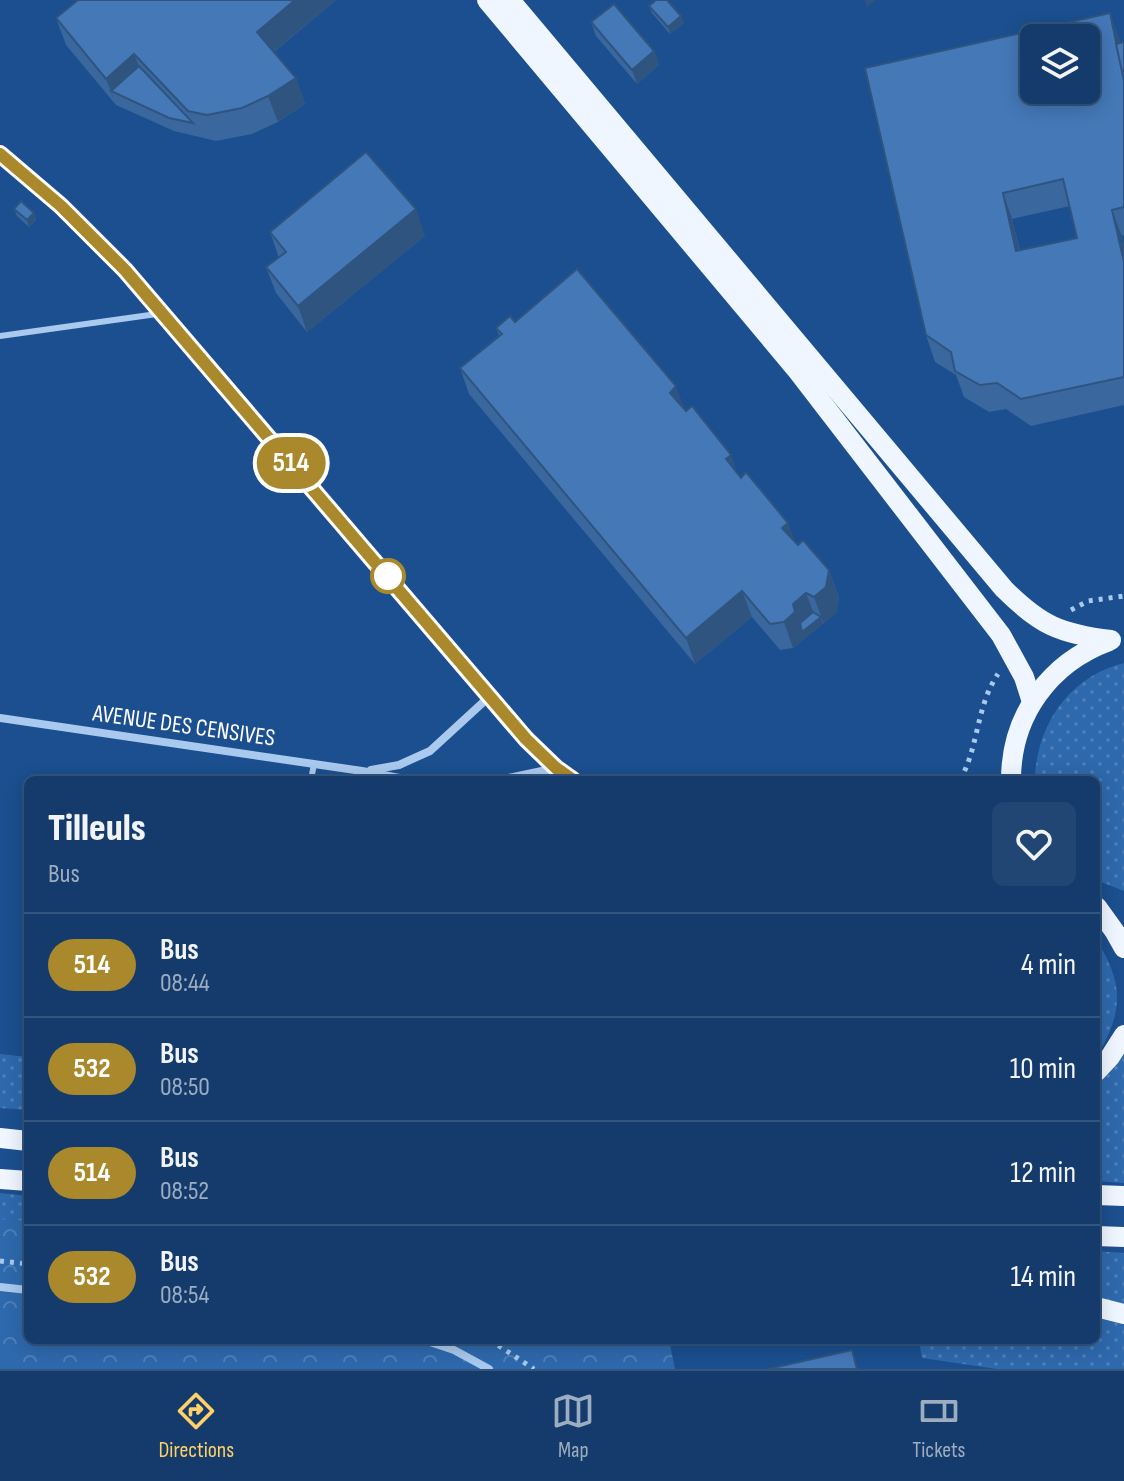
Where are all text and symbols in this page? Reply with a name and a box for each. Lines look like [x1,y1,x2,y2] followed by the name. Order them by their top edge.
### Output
[1020,24,1100,104] map controls
[1020,24,1100,104] button: layers
[245,437,337,489] line badge: 514
[273,446,309,479] text: 514
[371,559,405,593] unlabelled marker
[90,698,277,753] street label: AVENUE DES CENSIVES
[992,802,1076,886] button: heart
[48,806,146,851] text: Tilleuls
[48,859,80,890] text: Bus
[160,932,199,968] text: Bus
[1021,947,1076,983] text: 4 min
[74,948,110,981] text: 514
[160,968,210,999] text: 08:44
[160,1036,199,1072] text: Bus
[1010,1051,1076,1087] text: 10 min
[73,1052,111,1085] text: 532
[160,1072,210,1103] text: 08:50
[160,1140,199,1176] text: Bus
[1010,1155,1076,1191] text: 12 min
[74,1156,110,1189] text: 514
[160,1176,209,1207] text: 08:52
[160,1244,199,1280] text: Bus
[1011,1259,1076,1295] text: 14 min
[73,1260,111,1293] text: 532
[160,1280,209,1311] text: 08:54
[159,1389,234,1464] tab: Directions
[551,1389,595,1464] tab: Map
[912,1389,965,1464] tab: Tickets

